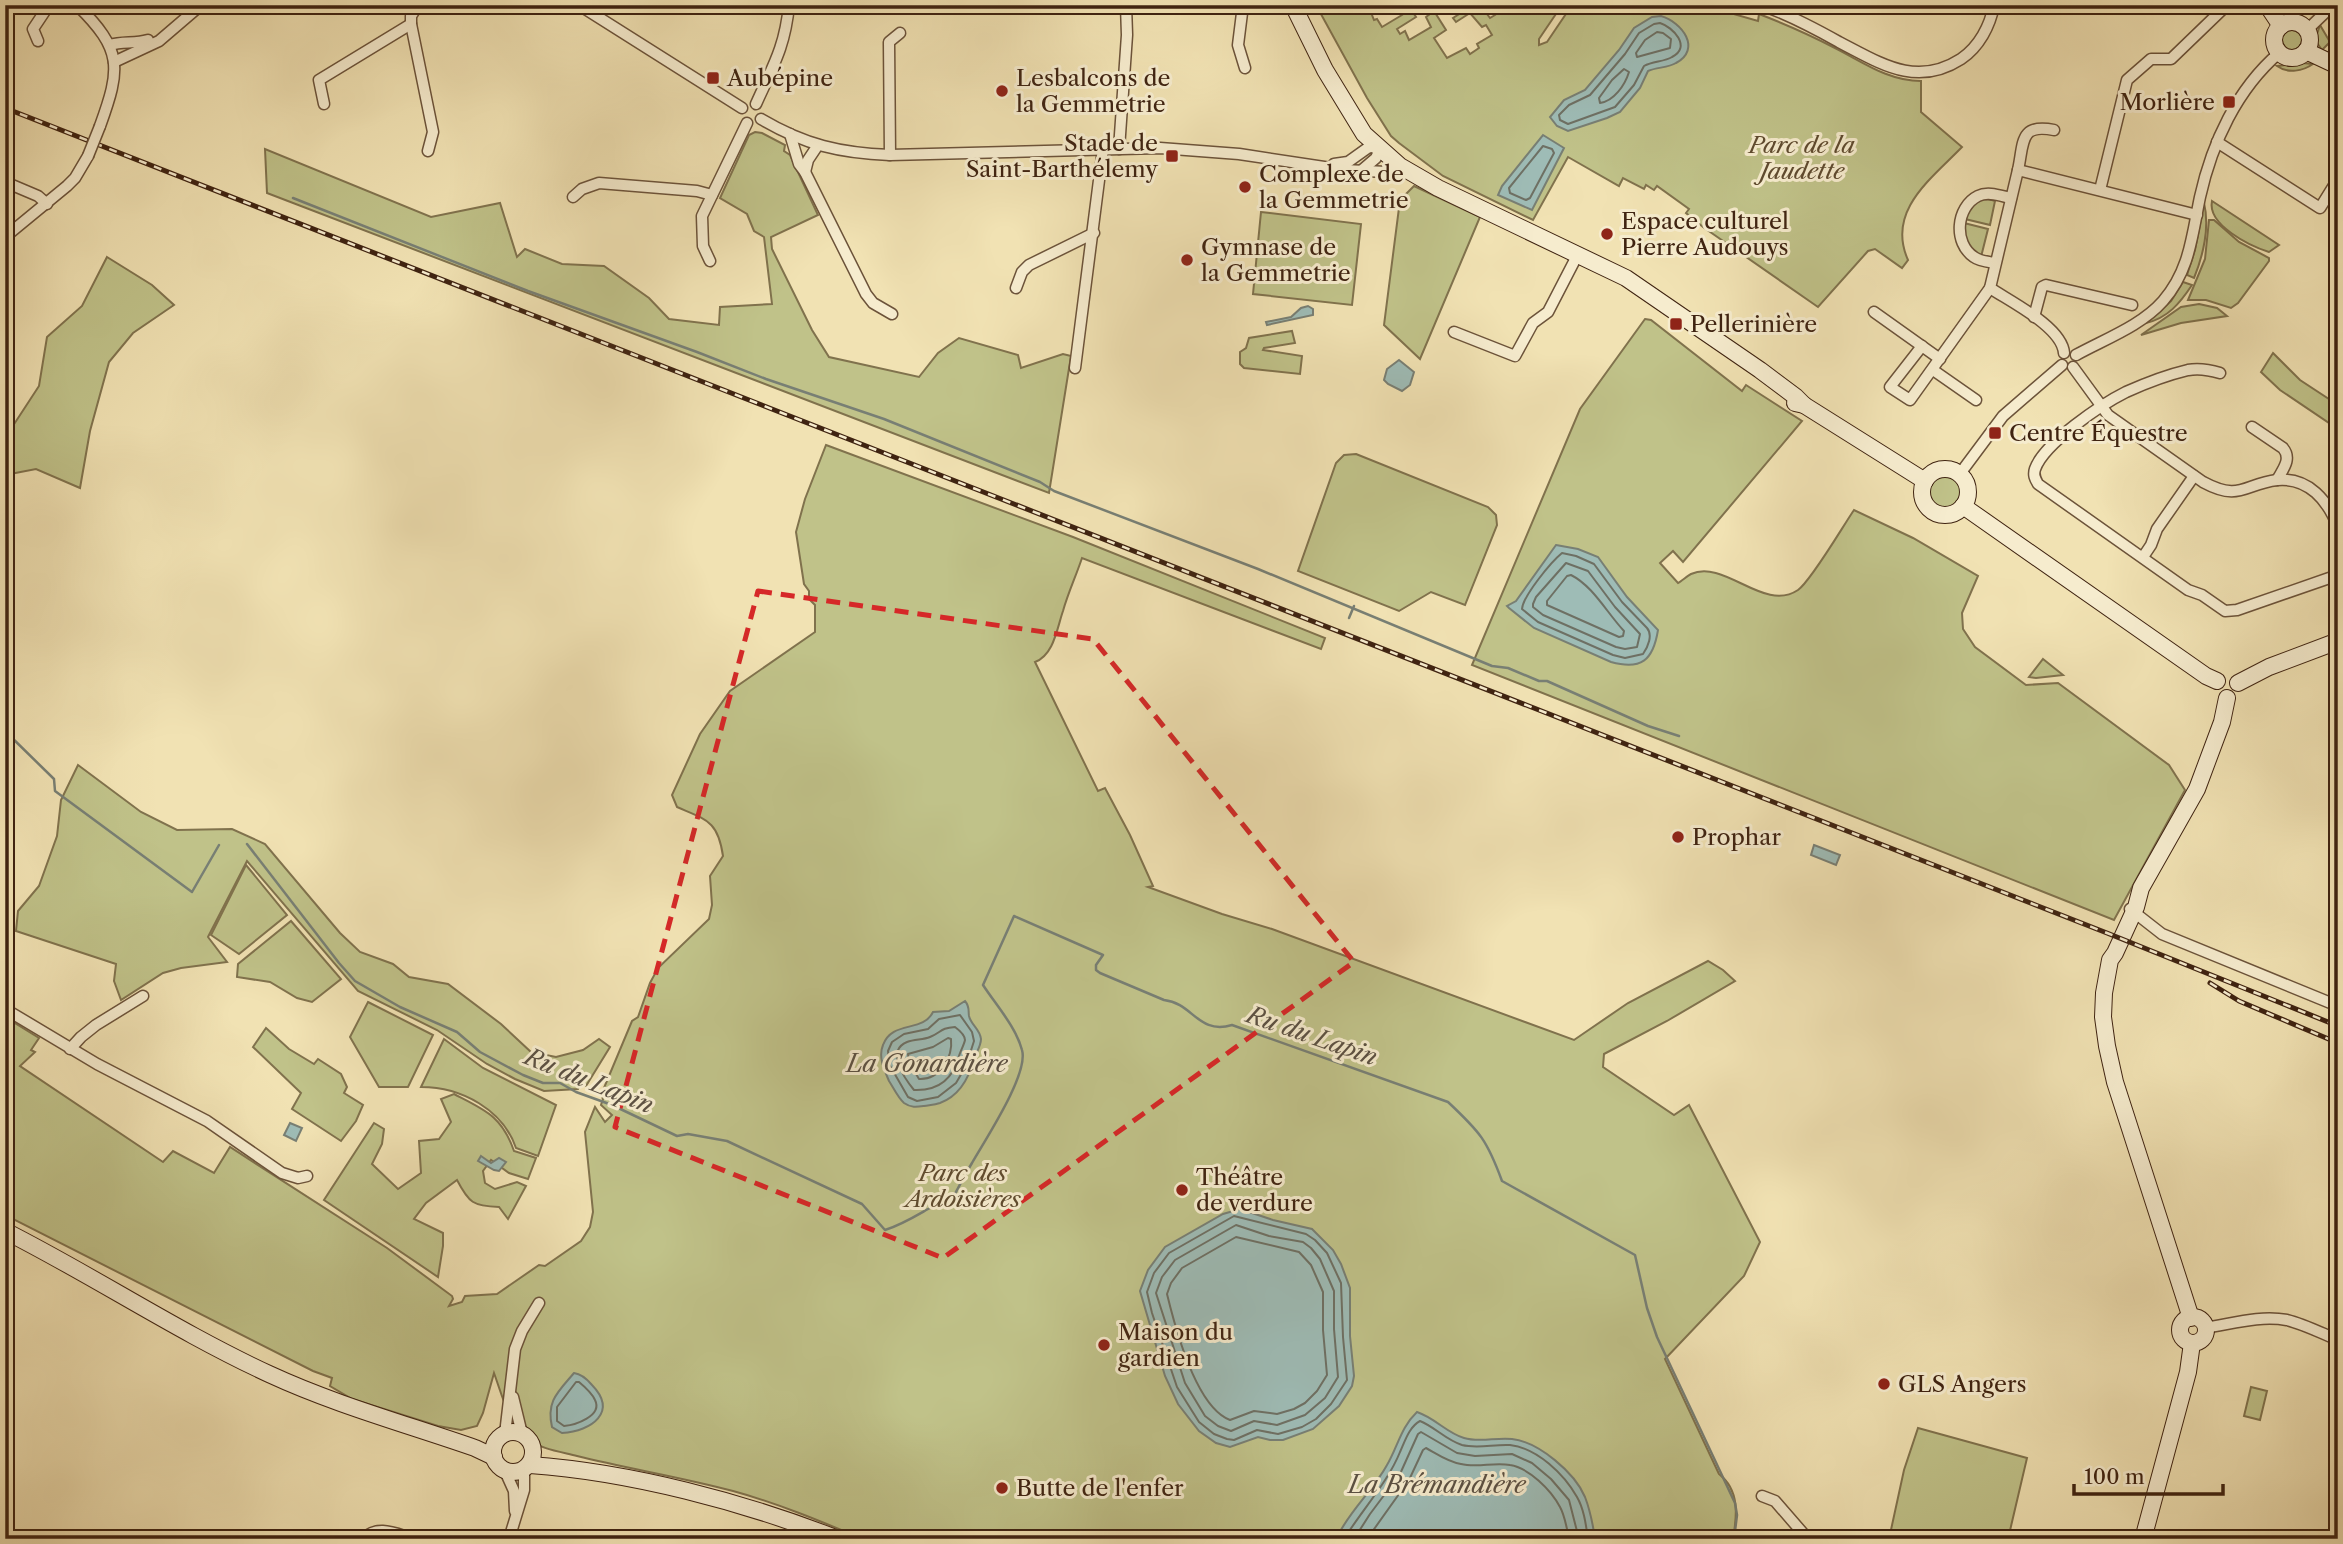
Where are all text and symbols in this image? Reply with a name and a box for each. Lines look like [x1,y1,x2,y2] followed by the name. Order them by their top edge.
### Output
[726,64,833,92] place label: Aubépine
[1016,64,1170,118] place label: Lesbalcons de la Gemmetrie
[705,70,721,86] marker: Aubépine
[994,83,1010,99] marker: Lesbalcons de la Gemmetrie
[2120,88,2215,116] place label: Morlière
[2221,94,2237,110] marker: Morlière
[966,129,1158,183] place label: Stade de Saint-Barthélemy
[1747,131,1855,185] park label: Parc de la Jaudette
[1164,148,1180,164] marker: Stade de Saint-Barthélemy
[1259,160,1409,214] place label: Complexe de la Gemmetrie
[1237,179,1253,195] marker: Complexe de la Gemmetrie
[1621,207,1789,261] place label: Espace culturel Pierre Audouys
[1599,226,1615,242] marker: Espace culturel Pierre Audouys
[1201,233,1351,287] place label: Gymnase de la Gemmetrie
[1179,252,1195,268] marker: Gymnase de la Gemmetrie
[1690,310,1817,338] place label: Pellerinière
[1668,316,1684,332] marker: Pellerinière
[2009,419,2188,447] place label: Centre Équestre
[1987,425,2003,441] marker: Centre Équestre
[1692,823,1781,851] place label: Prophar
[1670,829,1686,845] marker: Prophar
[1241,999,1381,1071] water label: Ru du Lapin
[519,1041,658,1119] water label: Ru du Lapin
[844,1049,1009,1078] water label: La Gonardière
[902,1159,1022,1213] park label: Parc des Ardoisières
[1196,1163,1313,1217] place label: Théâtre de verdure
[1174,1182,1190,1198] marker: Théâtre de verdure
[1118,1318,1233,1372] place label: Maison du gardien
[1096,1337,1112,1353] marker: Maison du gardien
[1898,1370,2027,1398] place label: GLS Angers
[1876,1376,1892,1392] marker: GLS Angers
[2074,1453,2222,1497] scale bar
[2084,1464,2145,1489] text: 100 m
[1346,1470,1527,1499] water label: La Brémandière
[1016,1474,1184,1502] place label: Butte de l'enfer
[994,1480,1010,1496] marker: Butte de l'enfer

